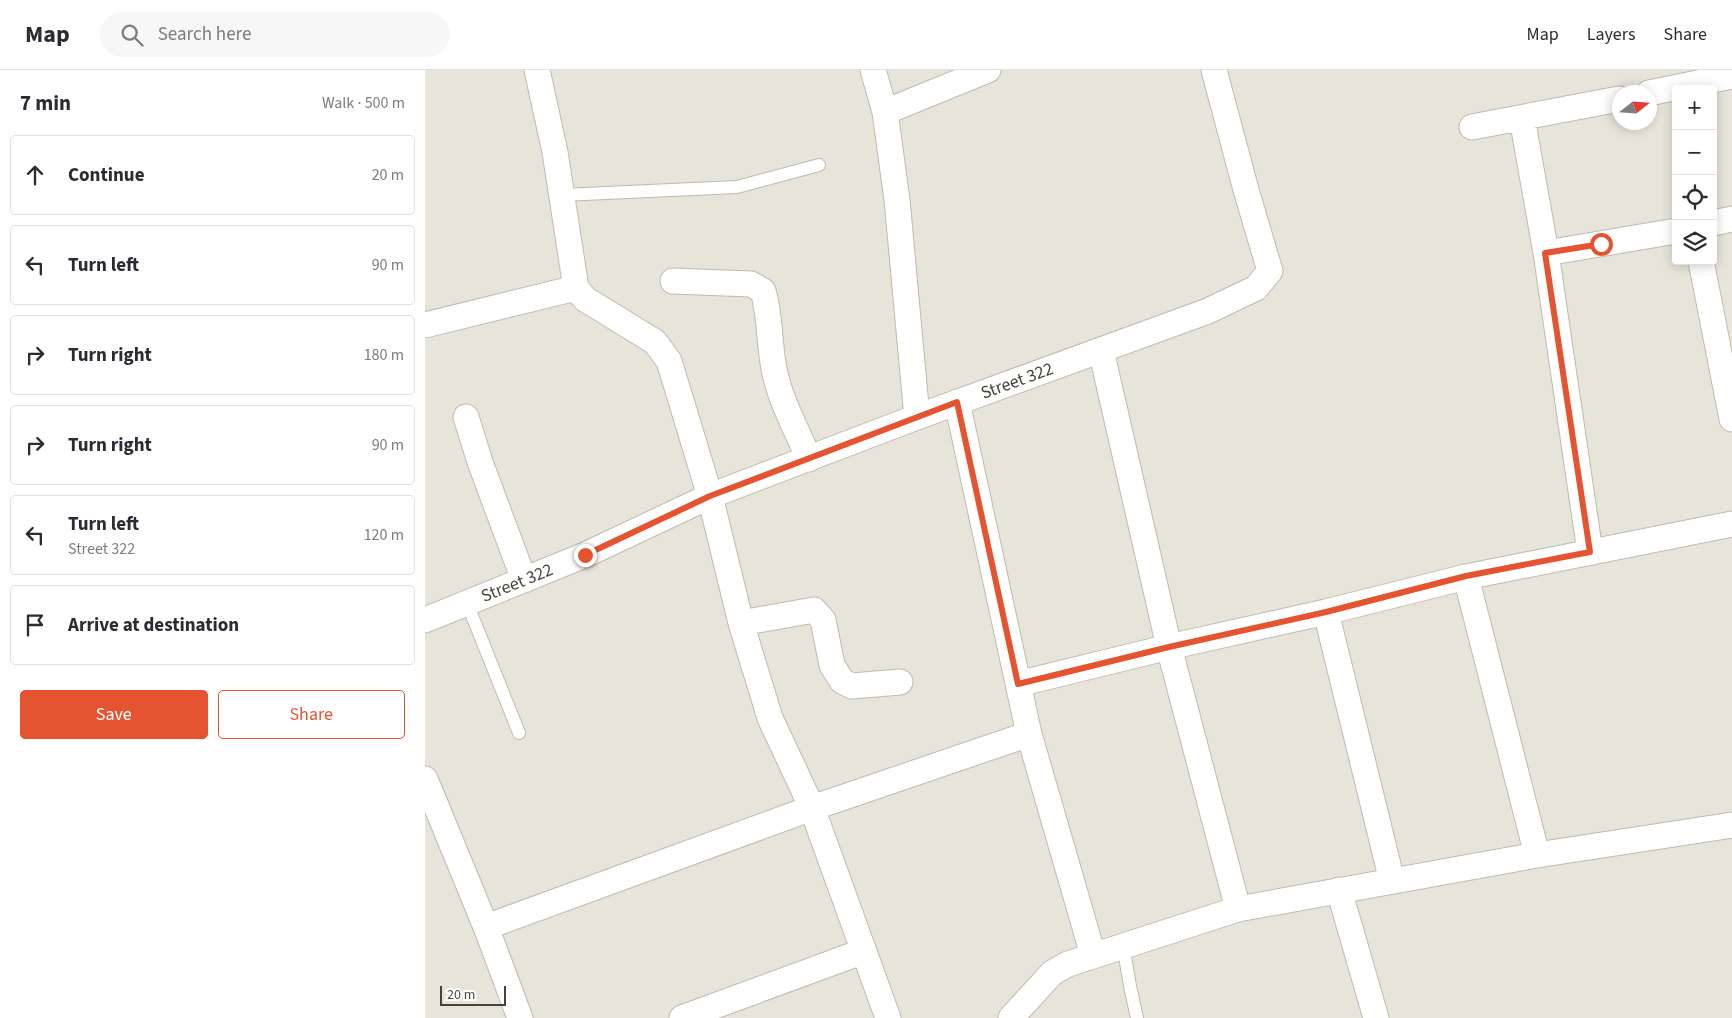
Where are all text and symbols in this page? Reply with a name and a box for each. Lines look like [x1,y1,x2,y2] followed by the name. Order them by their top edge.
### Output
[100,12,450,57] search box
[25,17,70,52] text: Map
[118,21,146,49] icon: search
[158,21,251,48] text: Search here
[1527,22,1559,47] text: Map
[1587,22,1636,47] text: Layers
[1664,22,1707,47] text: Share
[1612,85,1657,130] north arrow
[1672,85,1717,265] map controls
[1672,85,1717,130] button: +
[20,88,71,118] text: 7 min
[322,92,405,114] text: Walk · 500 m
[1672,130,1717,175] button: −
[21,161,49,189] icon: ahead
[68,162,145,189] text: Continue
[372,164,404,186] text: 20 m
[1672,175,1717,220] button: locate
[1672,220,1717,265] button: layers
[1590,233,1613,256] route start
[21,251,49,279] icon: left
[68,252,139,279] text: Turn left
[372,254,404,276] text: 90 m
[21,341,49,369] icon: right
[68,342,152,369] text: Turn right
[364,344,404,366] text: 180 m
[977,356,1057,406] street label: Street 322
[21,431,49,459] icon: right
[68,432,152,459] text: Turn right
[372,434,404,456] text: 90 m
[68,511,139,538] text: Turn left
[21,521,49,549] icon: left
[364,524,404,546] text: 120 m
[68,538,135,560] text: Street 322
[574,544,597,567] route end
[477,557,557,609] street label: Street 322
[21,611,49,639] icon: arrive
[68,612,239,639] text: Arrive at destination
[20,690,208,739] button: Save
[218,690,405,739] button: Share
[440,983,506,1006] scale bar
[447,985,475,1005] text: 20 m

